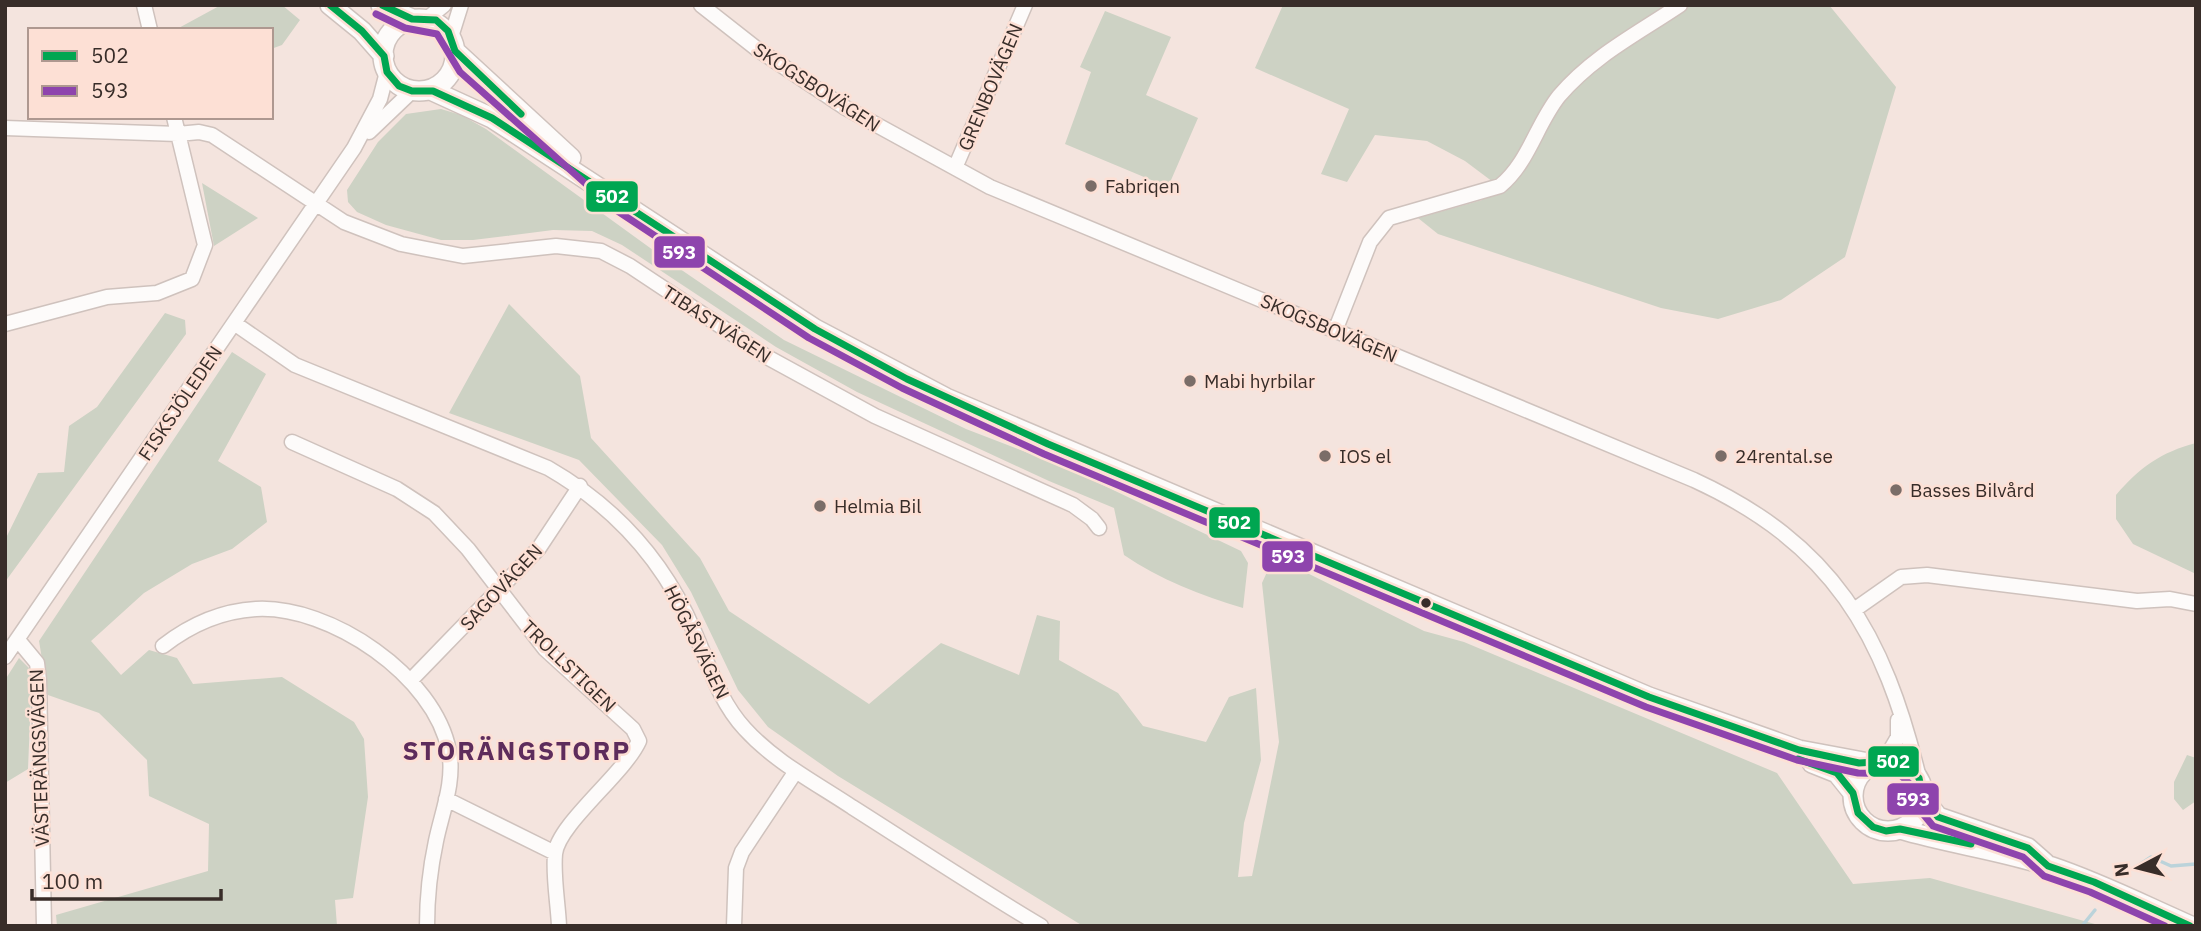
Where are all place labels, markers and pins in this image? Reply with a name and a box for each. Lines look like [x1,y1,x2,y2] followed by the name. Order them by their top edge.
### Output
[1105,174,1180,198] place label: Fabriqen
[1083,178,1099,194] marker: Fabriqen
[1204,369,1315,393] place label: Mabi hyrbilar
[1182,373,1198,389] marker: Mabi hyrbilar
[1339,444,1391,468] place label: IOS el
[1735,444,1833,468] place label: 24rental.se
[1317,448,1333,464] marker: IOS el
[1713,448,1729,464] marker: 24rental.se
[1910,478,2034,502] place label: Basses Bilvård
[1888,482,1904,498] marker: Basses Bilvård
[834,494,921,518] place label: Helmia Bil
[812,498,828,514] marker: Helmia Bil
[1419,596,1433,610] unlabelled marker

